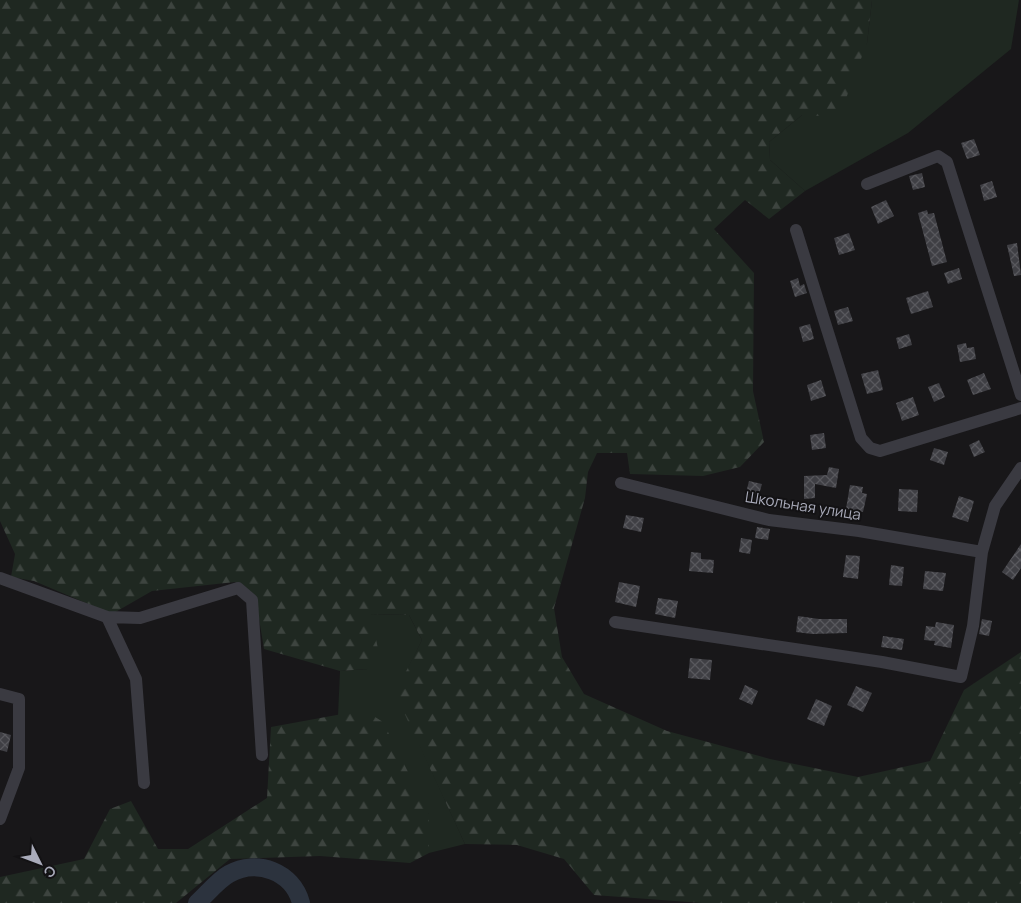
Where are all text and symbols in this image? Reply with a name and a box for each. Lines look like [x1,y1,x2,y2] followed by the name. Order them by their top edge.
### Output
[744,486,863,525] street label: Школьная улица
[15,838,65,888] north arrow
[40,862,61,882] text: С

